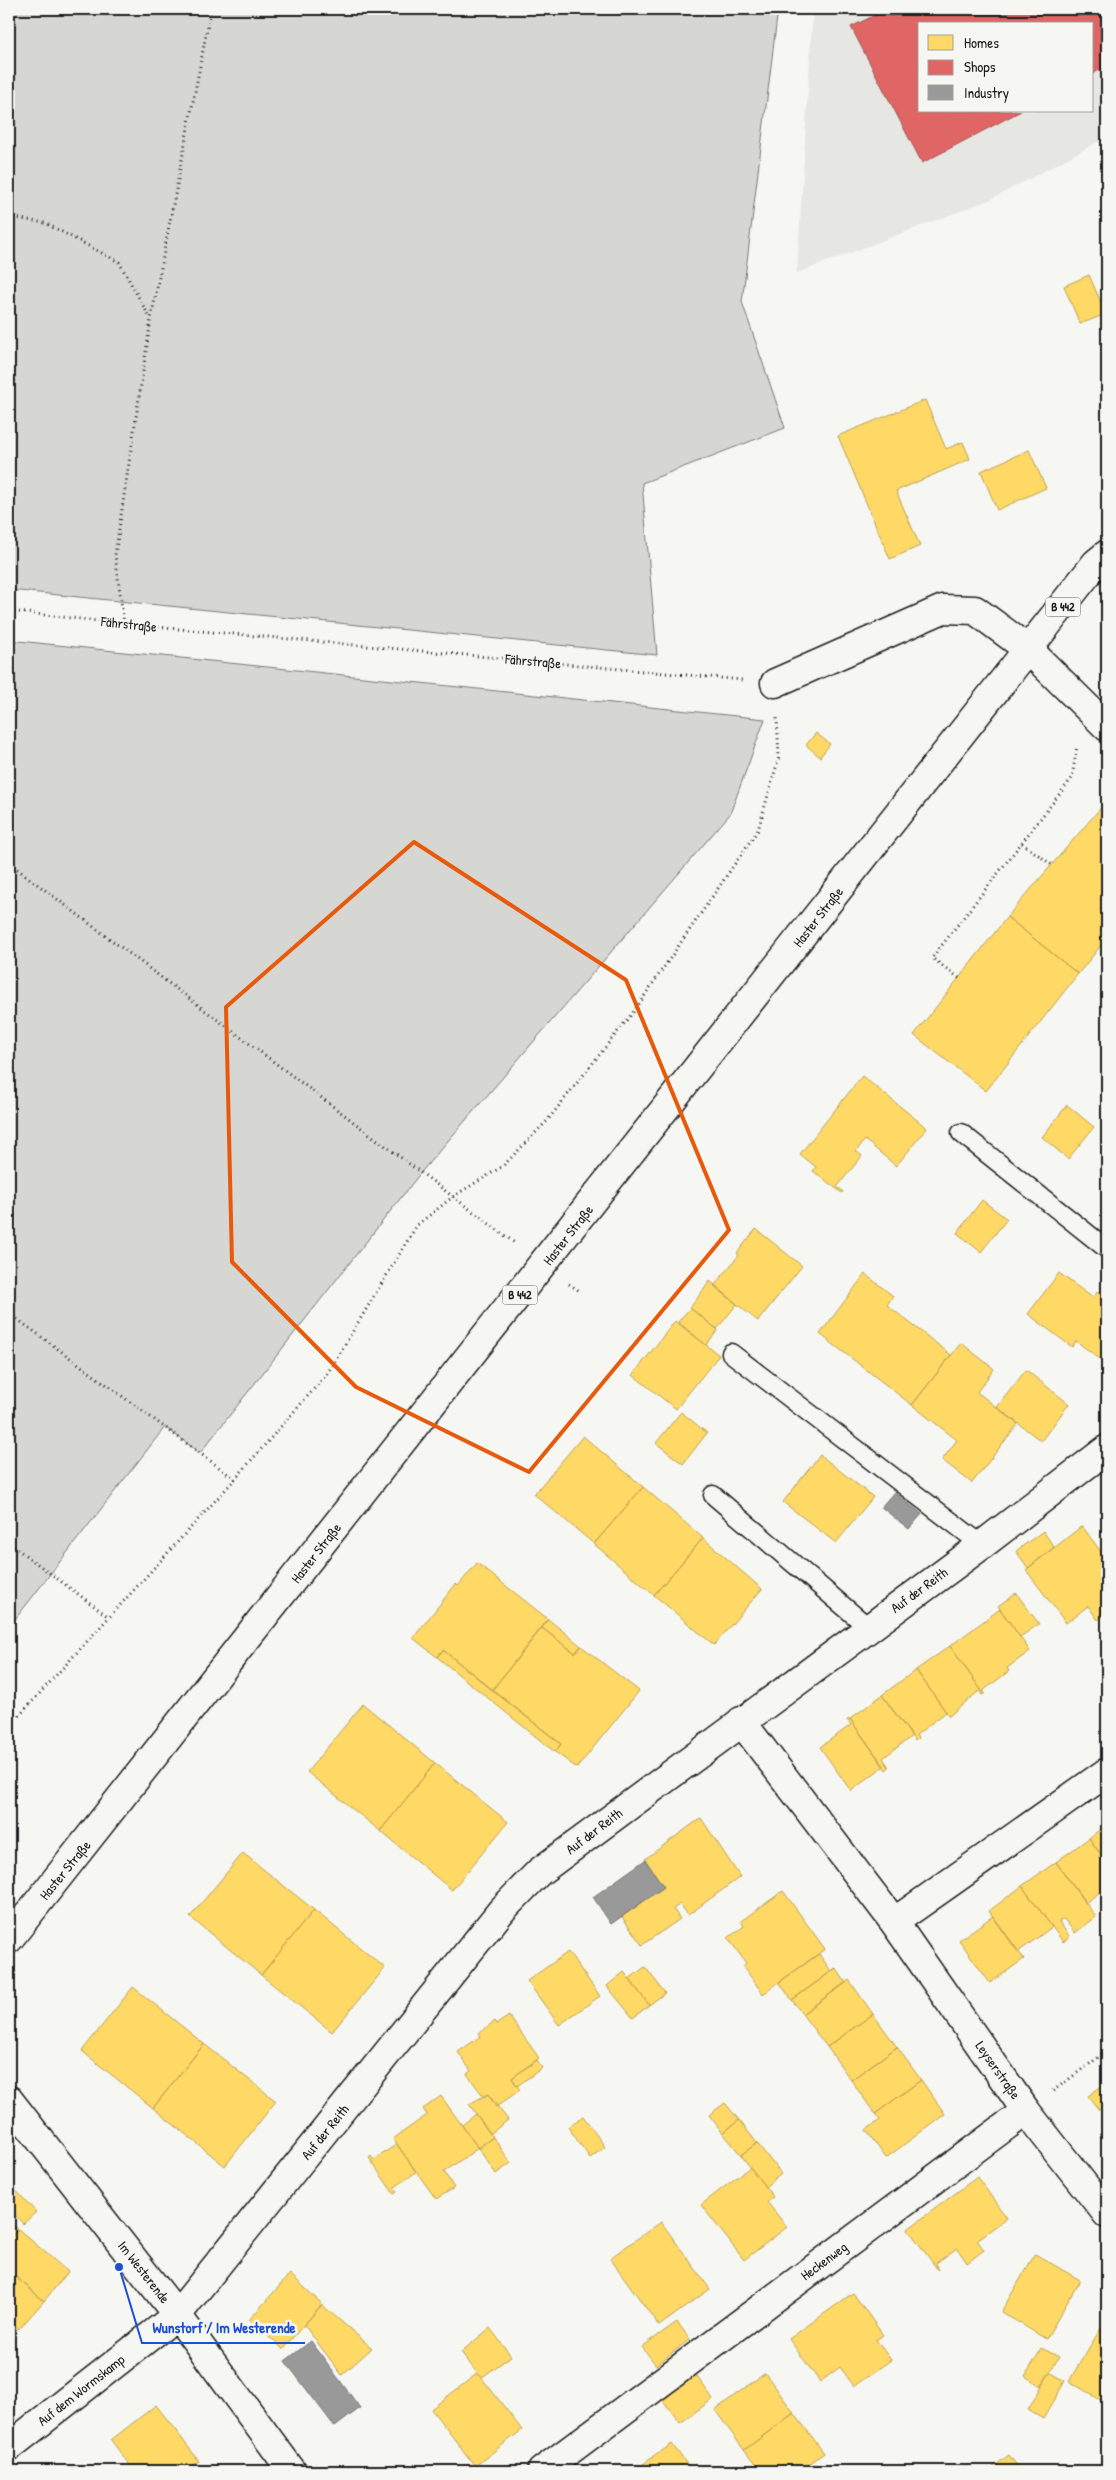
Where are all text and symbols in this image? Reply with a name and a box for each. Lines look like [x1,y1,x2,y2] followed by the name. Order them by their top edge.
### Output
[918,22,1094,112] legend
[964,32,999,53] text: Homes
[964,56,996,77] text: Shops
[964,82,1009,103] text: Industry
[1046,598,1080,616] road number: B 442
[99,611,158,637] street label: Fährstraße
[503,649,562,673] street label: Fährstraße
[788,882,848,951] street label: Haster Straße
[538,1200,598,1269] street label: Haster Straße
[502,1286,538,1304] road number: B 442
[286,1518,346,1587] street label: Haster Straße
[886,1562,951,1617] street label: Auf der Reith
[562,1803,626,1858] street label: Auf der Reith
[35,1836,96,1904] street label: Haster Straße
[971,2037,1026,2104] street label: Leyserstraße
[296,2100,353,2163] street label: Auf der Reith
[114,2237,175,2307] street label: Im Westerende
[797,2237,851,2285] street label: Heckenweg
[142,2313,305,2343] callout: Wunstorf / Im Westerende
[152,2317,296,2338] text: Wunstorf / Im Westerende
[33,2350,129,2430] street label: Auf dem Wormskamp

